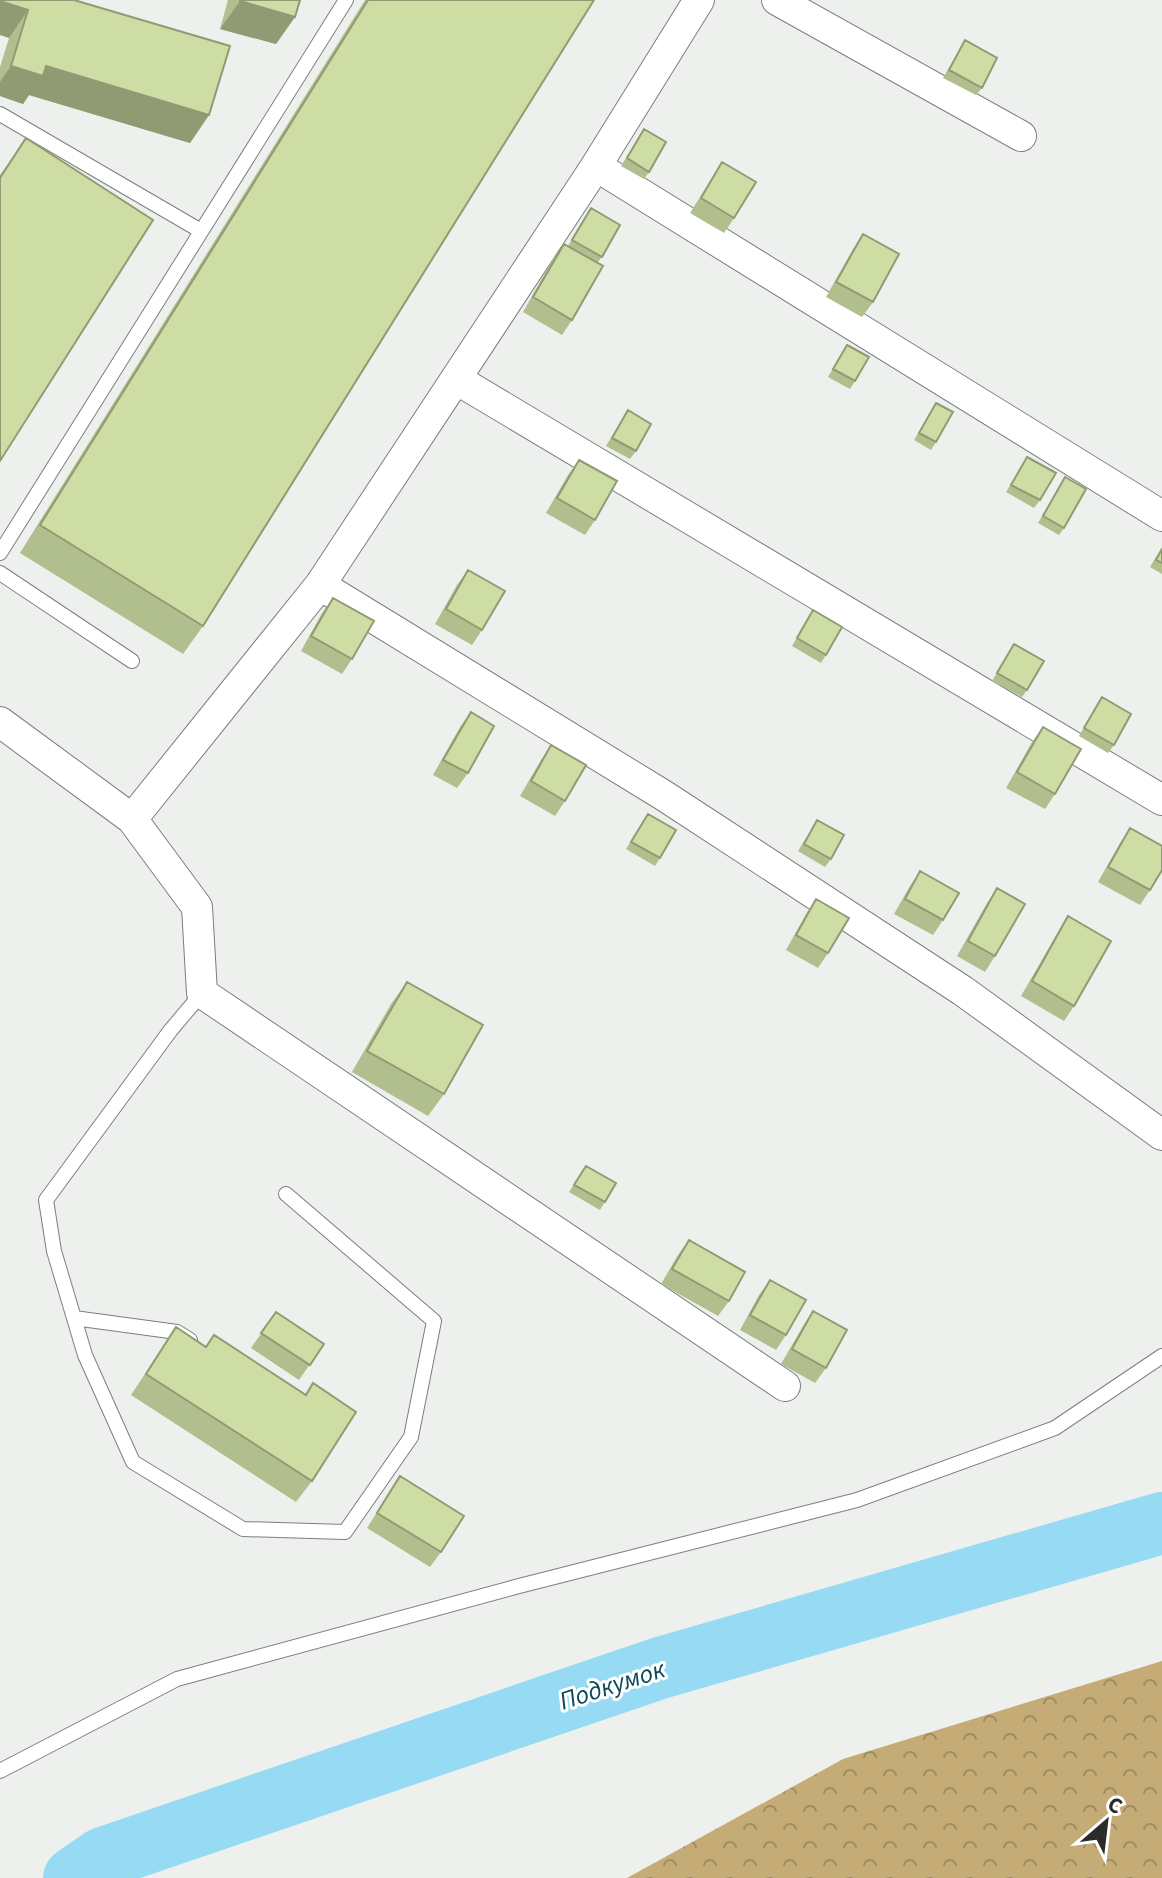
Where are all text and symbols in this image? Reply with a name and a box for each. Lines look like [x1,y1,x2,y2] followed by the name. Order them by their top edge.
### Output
[554,1650,670,1719] water label: Подкумок
[1066,1782,1146,1862] north arrow
[1102,1788,1128,1822] text: С

